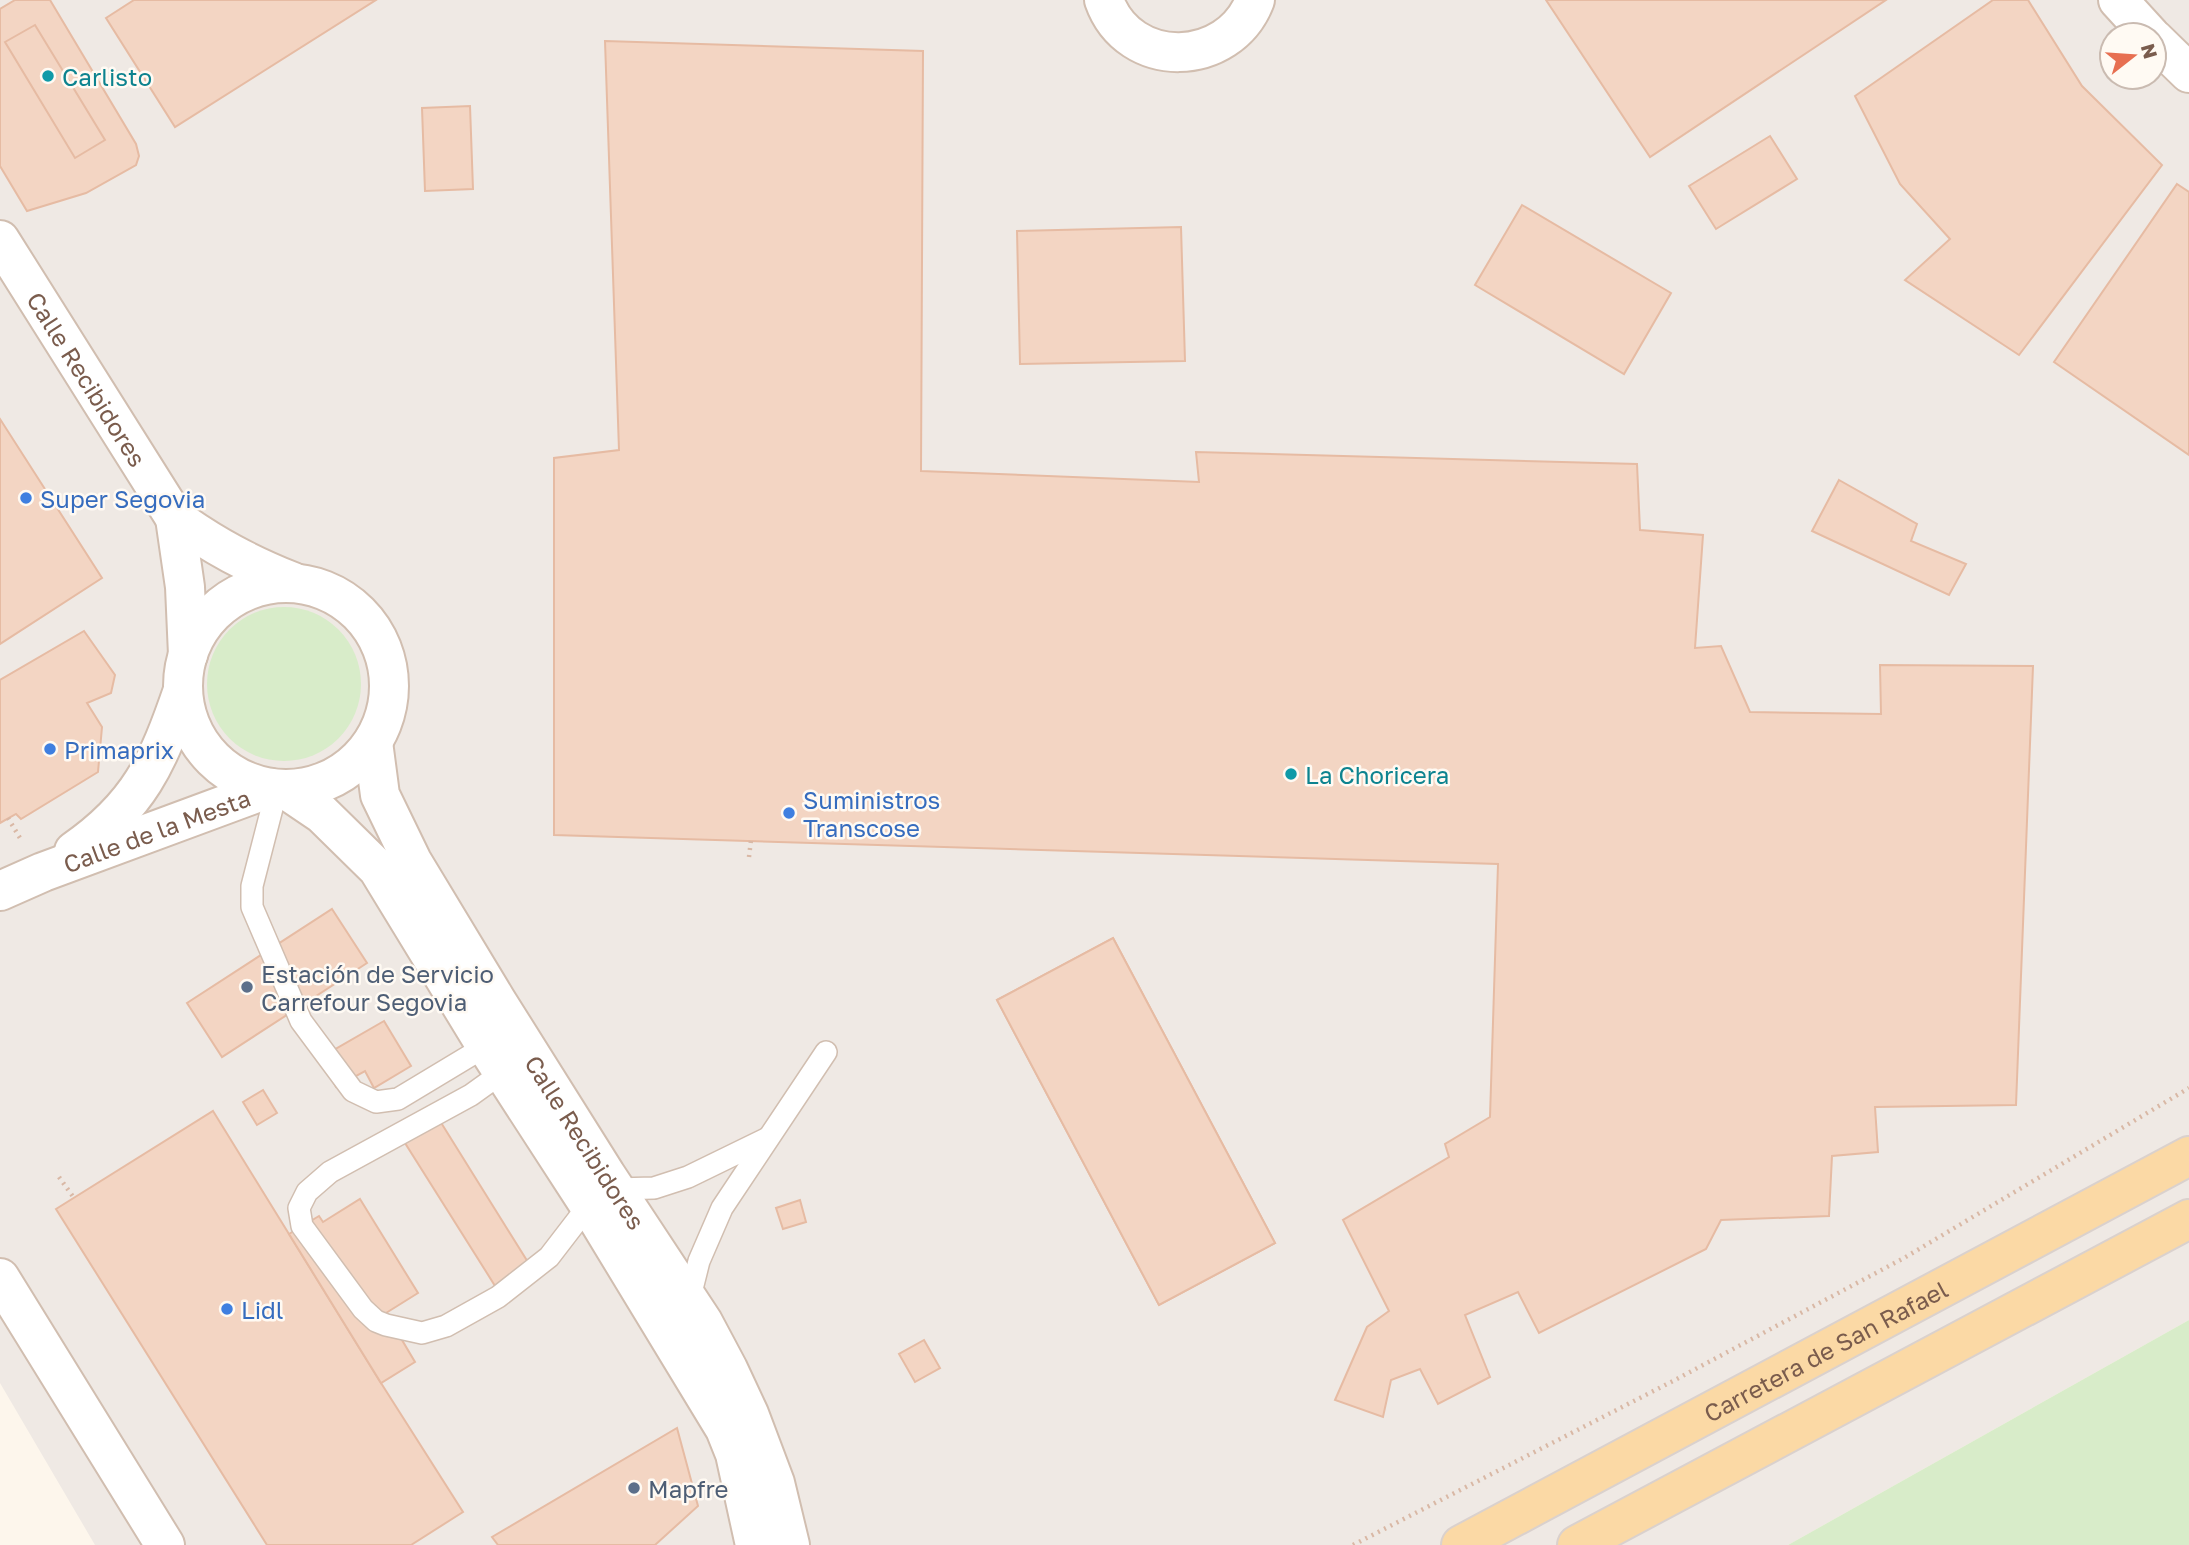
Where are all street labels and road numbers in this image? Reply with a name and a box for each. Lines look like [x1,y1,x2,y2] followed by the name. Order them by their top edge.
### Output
[22,286,153,471] street label: Calle Recibidores
[59,782,254,878] street label: Calle de la Mesta
[520,1049,652,1234] street label: Calle Recibidores
[1698,1273,1952,1427] street label: Carretera de San Rafael

